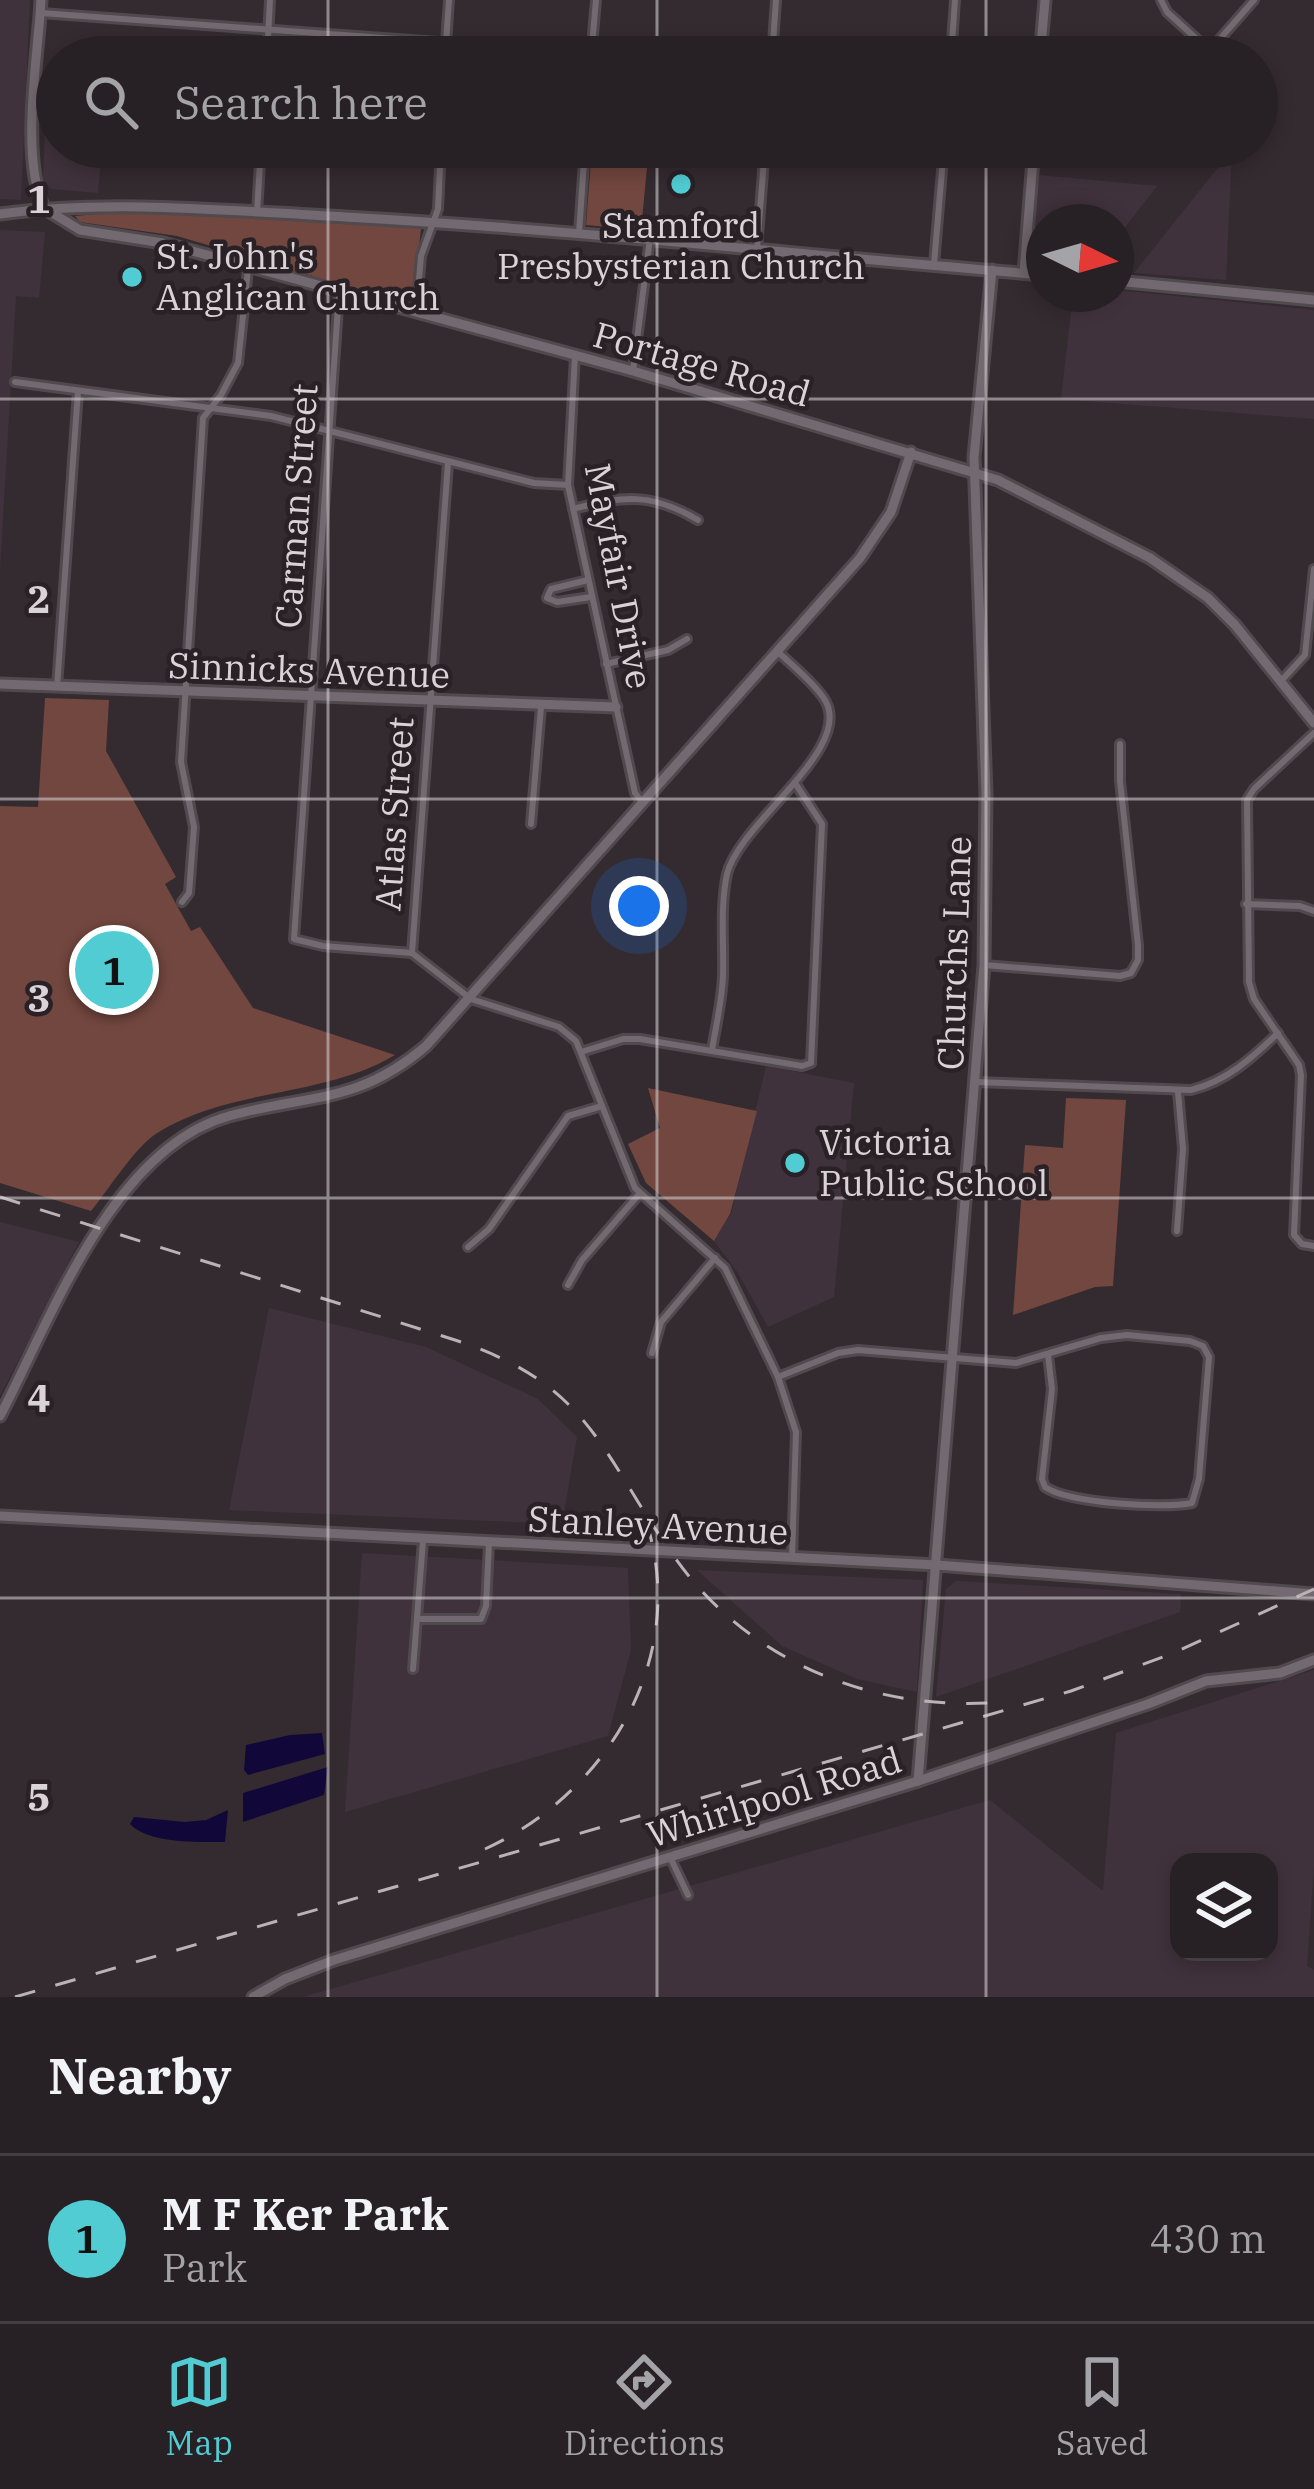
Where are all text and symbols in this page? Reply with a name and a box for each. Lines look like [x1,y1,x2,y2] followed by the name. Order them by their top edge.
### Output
[36,36,1278,168] search box
[78,69,144,135] icon: search
[174,73,428,131] text: Search here
[668,171,694,197] marker: Stamford Presbysterian Church
[27,173,51,224] text: 1
[497,201,865,289] place label: Stamford Presbysterian Church
[1026,204,1134,312] north arrow
[156,232,440,320] place label: St. John's Anglican Church
[119,264,145,290] marker: St. John's Anglican Church
[588,310,816,417] street label: Portage Road
[264,382,327,630] street label: Carman Street
[575,459,664,693] street label: Mayfair Drive
[27,573,51,624] text: 2
[167,641,451,698] street label: Sinnicks Avenue
[363,715,424,913] street label: Atlas Street
[926,835,981,1071] street label: Churchs Lane
[609,876,669,936] your location
[75,925,153,1015] pin: 1
[27,972,51,1023] text: 3
[819,1118,1048,1206] place label: Victoria Public School
[782,1150,808,1176] marker: Victoria Public School
[27,1372,51,1423] text: 4
[527,1494,789,1555] street label: Stanley Avenue
[641,1735,907,1858] street label: Whirlpool Road
[27,1771,51,1822] text: 5
[1170,1853,1278,1961] map controls
[1170,1853,1278,1961] button: layers
[48,2042,232,2108] text: Nearby
[162,2184,449,2242] text: M F Ker Park
[75,2213,99,2264] text: 1
[1150,2213,1266,2264] text: 430 m
[162,2242,247,2293] text: Park
[166,2349,233,2464] tab: Map
[564,2349,725,2464] tab: Directions
[1056,2349,1148,2464] tab: Saved

